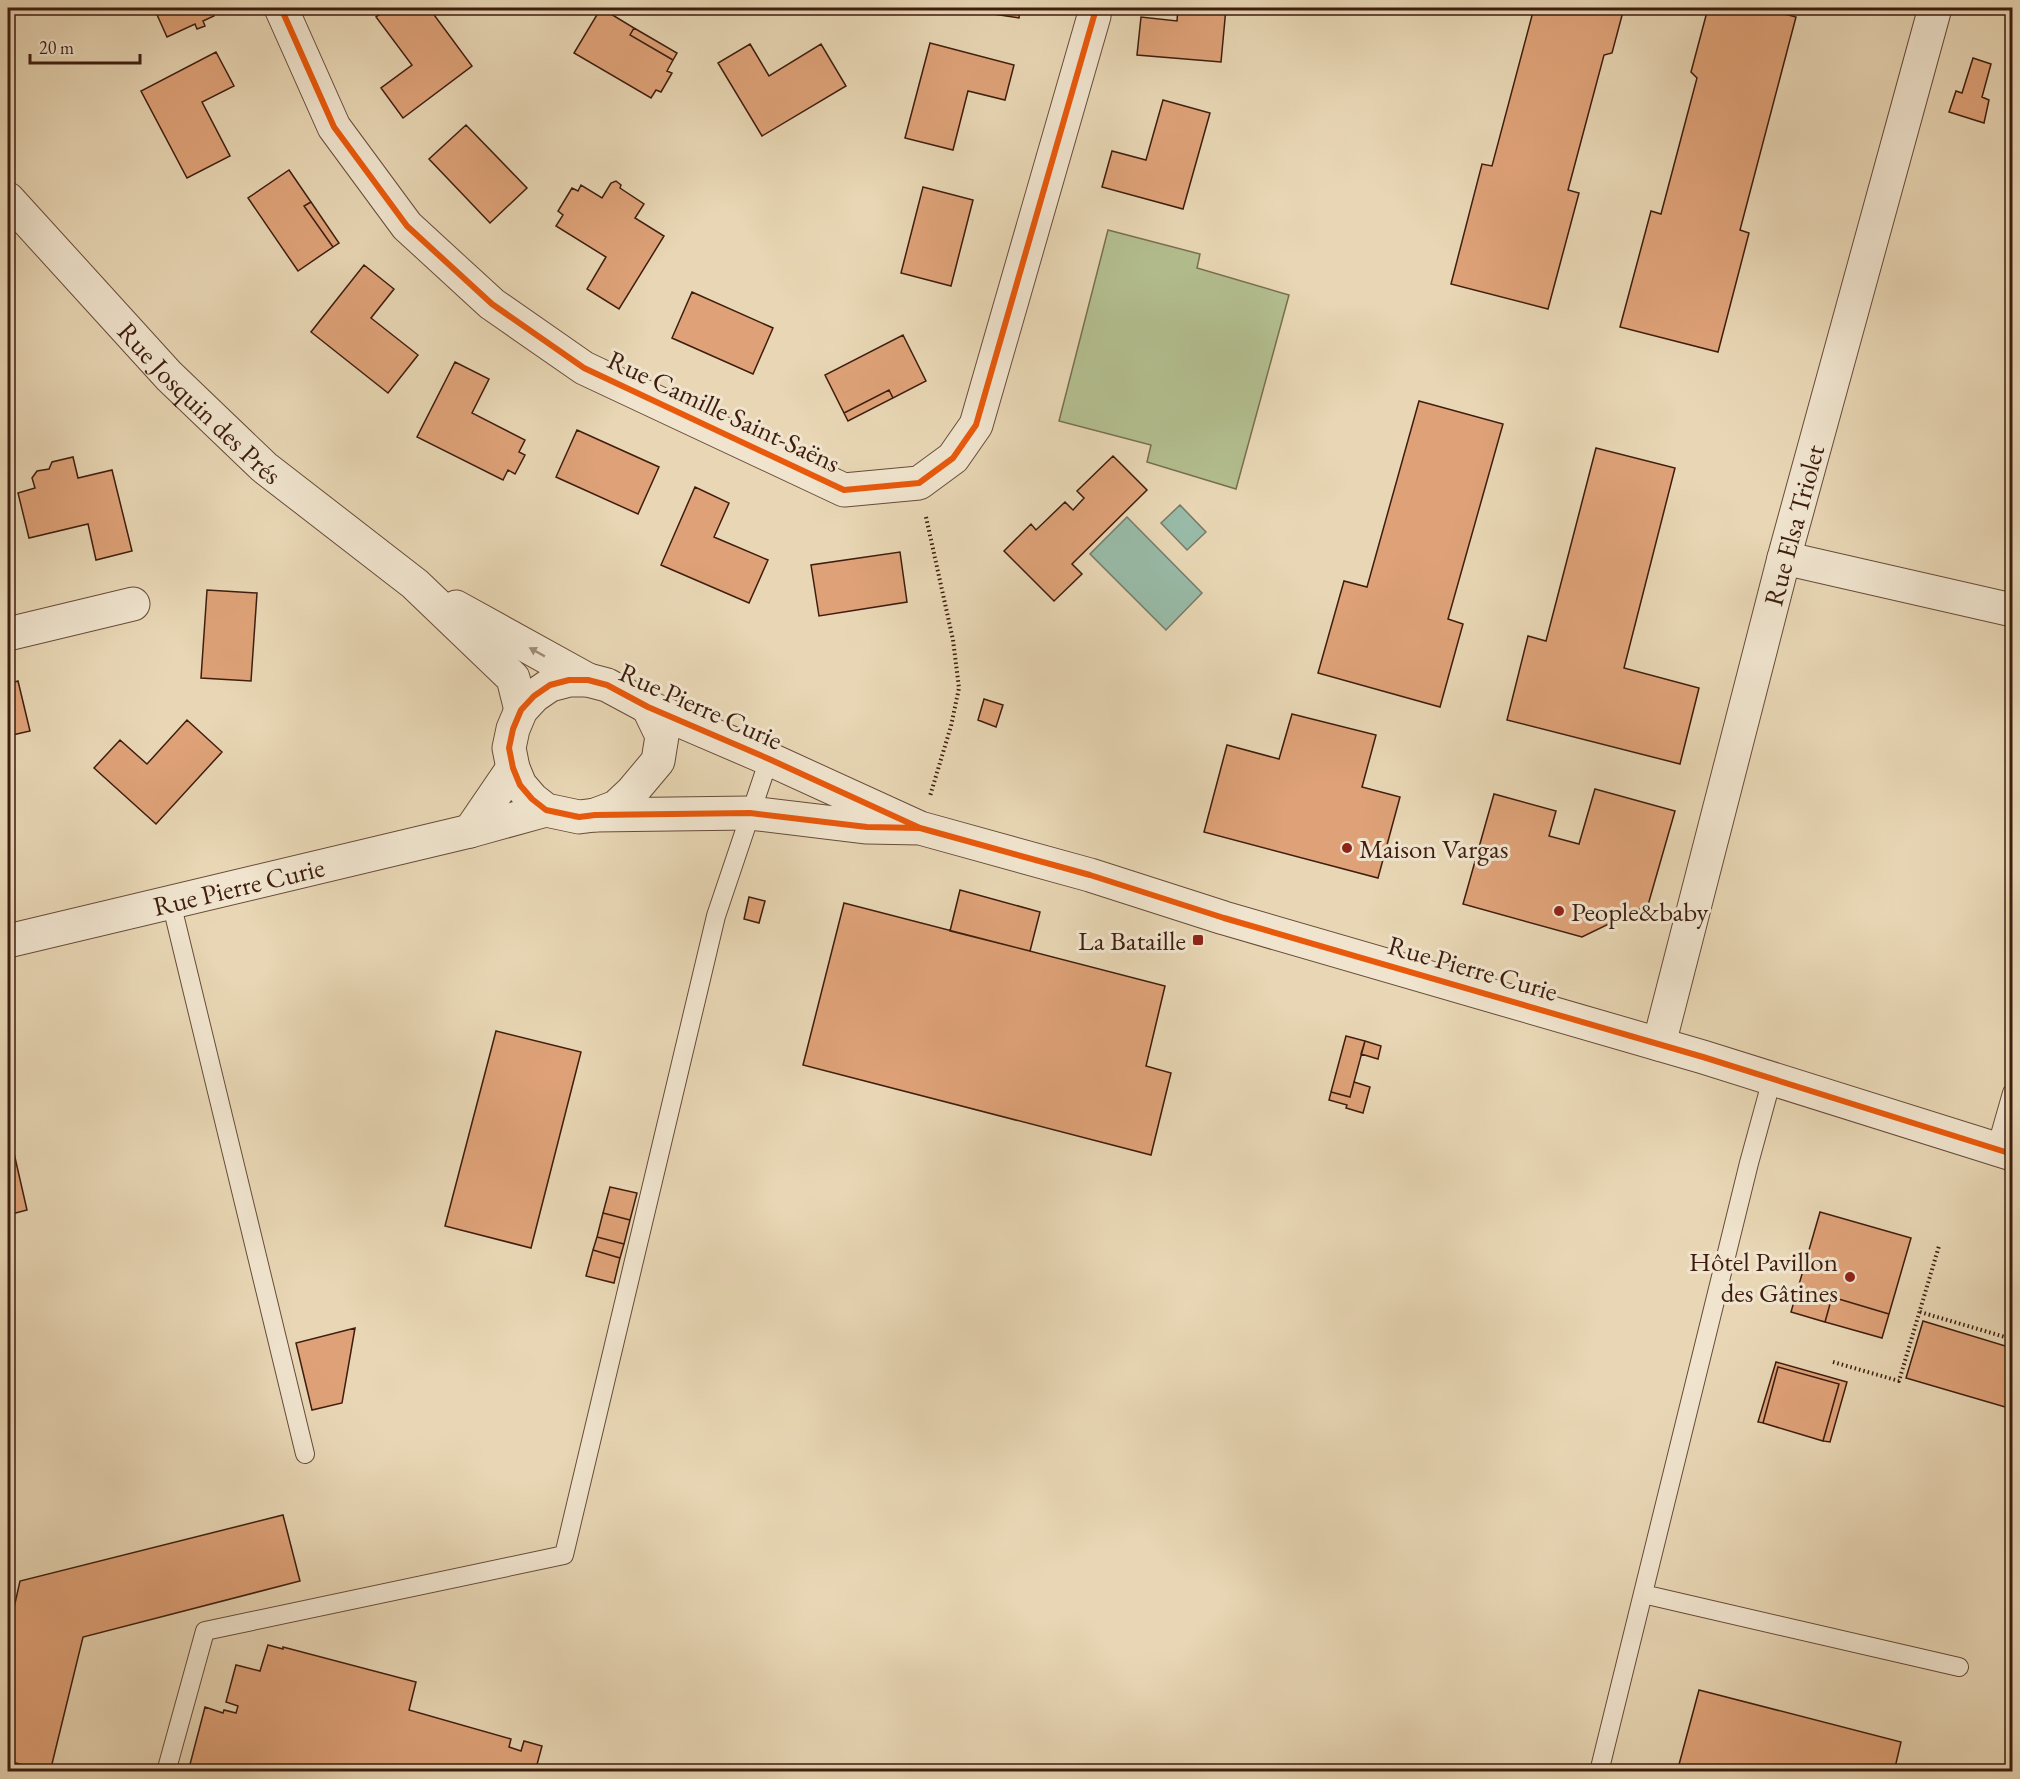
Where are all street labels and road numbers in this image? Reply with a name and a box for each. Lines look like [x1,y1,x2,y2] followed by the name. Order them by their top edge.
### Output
[110,314,289,492] street label: Rue Josquin des Prés
[602,342,846,480] street label: Rue Camille Saint-Saëns
[1755,440,1832,609] street label: Rue Elsa Triolet
[614,654,788,758] street label: Rue Pierre Curie
[149,849,328,923] street label: Rue Pierre Curie
[1384,927,1562,1009] street label: Rue Pierre Curie

